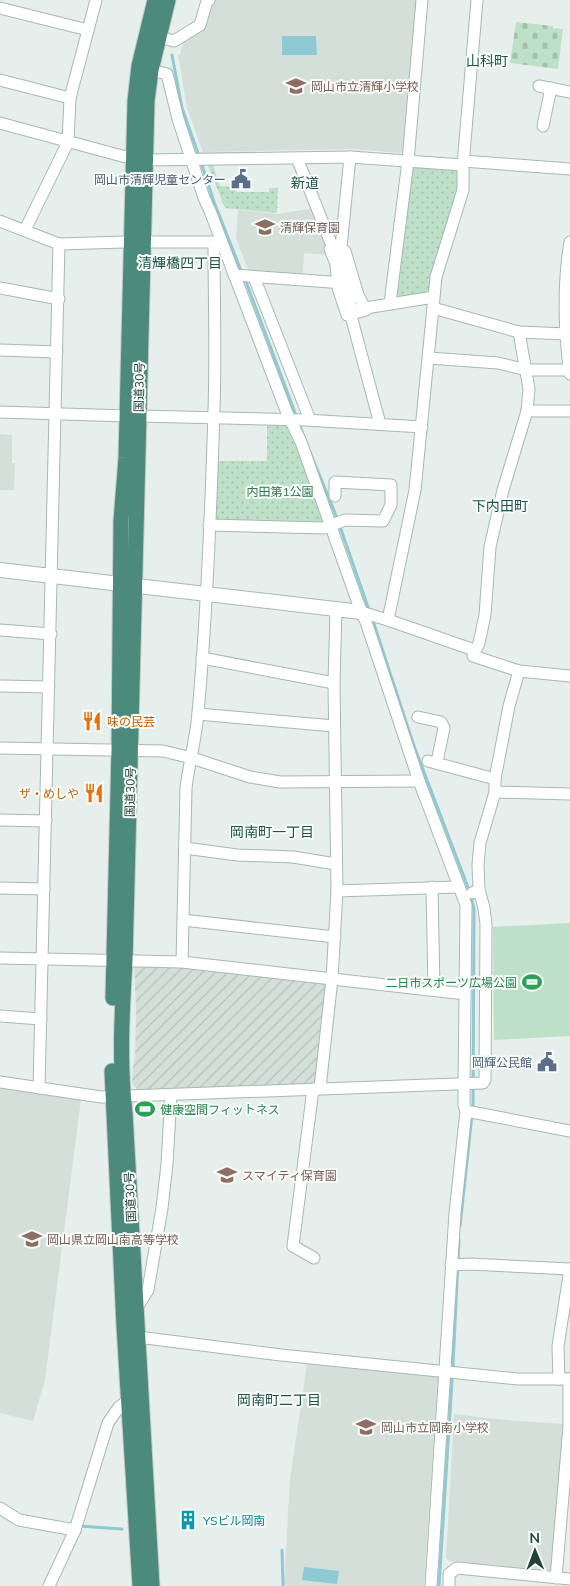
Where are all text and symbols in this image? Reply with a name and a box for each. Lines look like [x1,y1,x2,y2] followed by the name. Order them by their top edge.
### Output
[466,52,508,70] district label: 山科町
[285,75,307,97] school or university icon: 岡山市立清輝小学校
[311,79,419,94] place label: 岡山市立清輝小学校
[230,168,252,190] public building icon: 岡山市清輝児童センター
[94,172,226,187] place label: 岡山市清輝児童センター
[291,174,319,192] district label: 新道
[254,216,276,238] school or university icon: 清輝保育園
[280,220,340,235] place label: 清輝保育園
[138,254,222,272] district label: 清輝橋四丁目
[131,362,147,412] street label: 国道30号
[246,484,314,499] park label: 内田第1公園
[472,497,528,515] district label: 下内田町
[81,710,103,732] restaurant icon: 味の民芸
[107,714,155,729] place label: 味の民芸
[122,767,138,817] street label: 国道30号
[83,782,105,804] restaurant icon: ザ・めしや
[19,786,79,801] place label: ザ・めしや
[230,823,314,841] district label: 岡南町一丁目
[521,971,543,993] sports icon: 二日市スポーツ広場公園
[385,975,517,990] place label: 二日市スポーツ広場公園
[536,1051,558,1073] public building icon: 岡輝公民館
[472,1055,532,1070] place label: 岡輝公民館
[134,1098,156,1120] sports icon: 健康空間フィットネス
[160,1102,280,1117] place label: 健康空間フィットネス
[216,1164,238,1186] school or university icon: スマイティ保育園
[242,1168,337,1183] place label: スマイティ保育園
[121,1171,139,1223] street label: 国道30号
[21,1228,43,1250] school or university icon: 岡山県立岡山南高等学校
[47,1232,179,1247] place label: 岡山県立岡山南高等学校
[237,1391,321,1409] district label: 岡南町二丁目
[355,1416,377,1438] school or university icon: 岡山市立岡南小学校
[381,1420,489,1435] place label: 岡山市立岡南小学校
[177,1509,199,1531] building icon: YSビル岡南
[202,1513,265,1528] place label: YSビル岡南
[510,1526,560,1576] north arrow
[529,1529,540,1547] text: N

